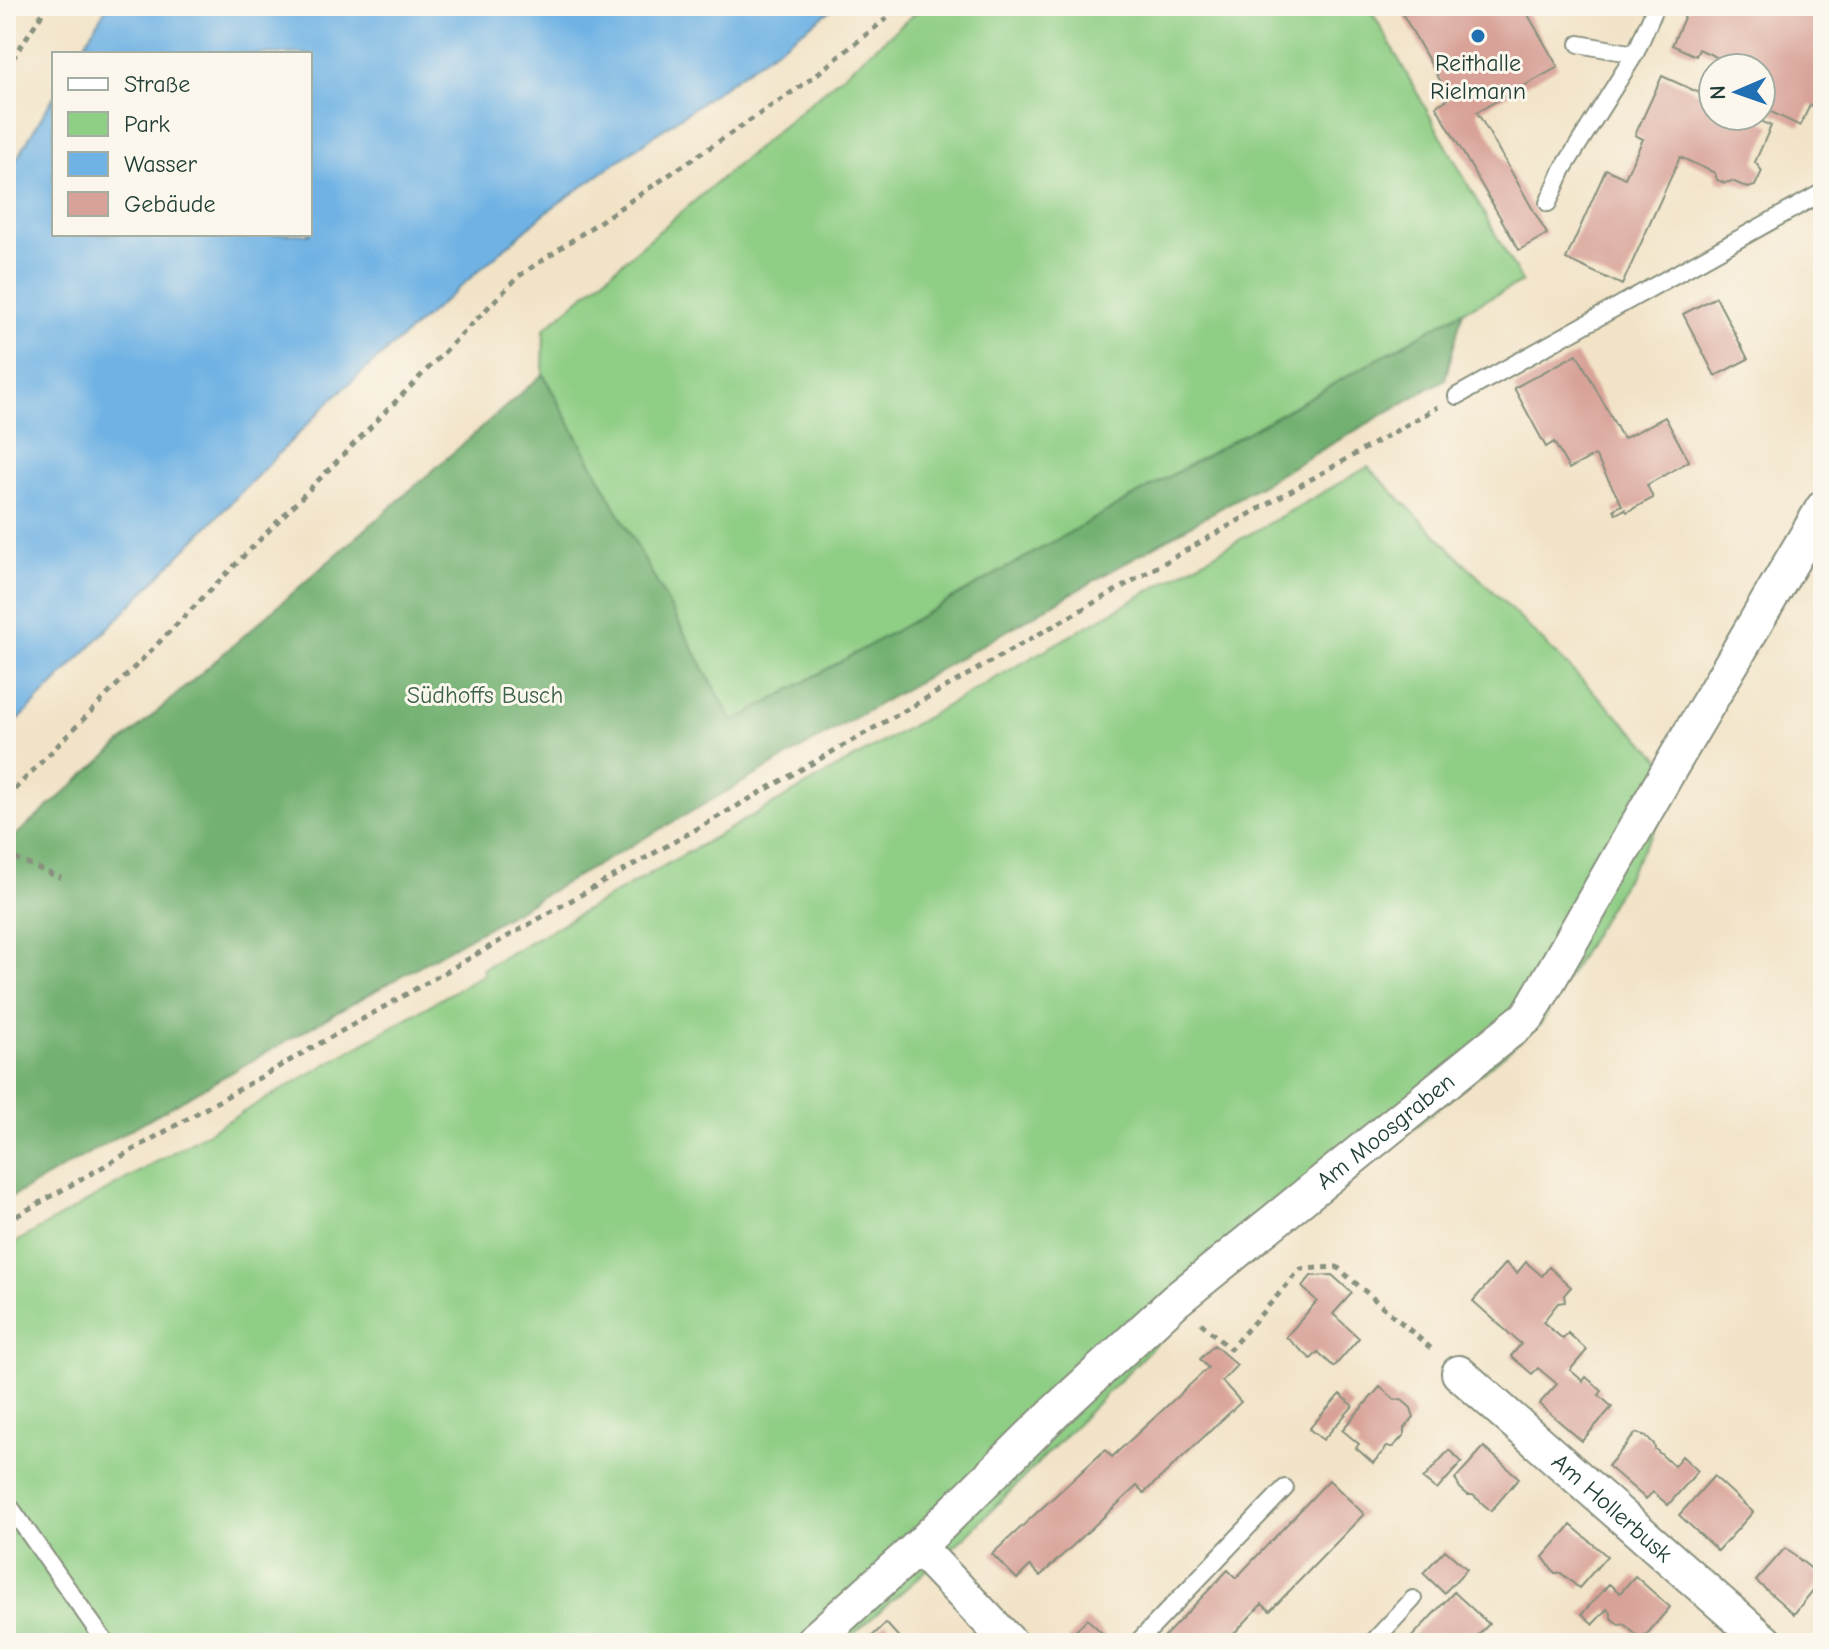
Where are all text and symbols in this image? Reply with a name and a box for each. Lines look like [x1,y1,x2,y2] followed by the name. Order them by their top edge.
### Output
[1469,27,1487,45] marker: Reithalle Rielmann
[1430,49,1526,105] place label: Reithalle Rielmann
[52,52,312,236] legend
[1697,52,1777,132] north arrow
[124,70,190,98] text: Straße
[1705,85,1731,100] text: N
[124,110,170,138] text: Park
[124,150,197,178] text: Wasser
[124,190,215,218] text: Gebäude
[407,681,563,709] park label: Südhoffs Busch
[1311,1067,1460,1195] street label: Am Moosgraben
[1546,1447,1678,1568] street label: Am Hollerbusk

